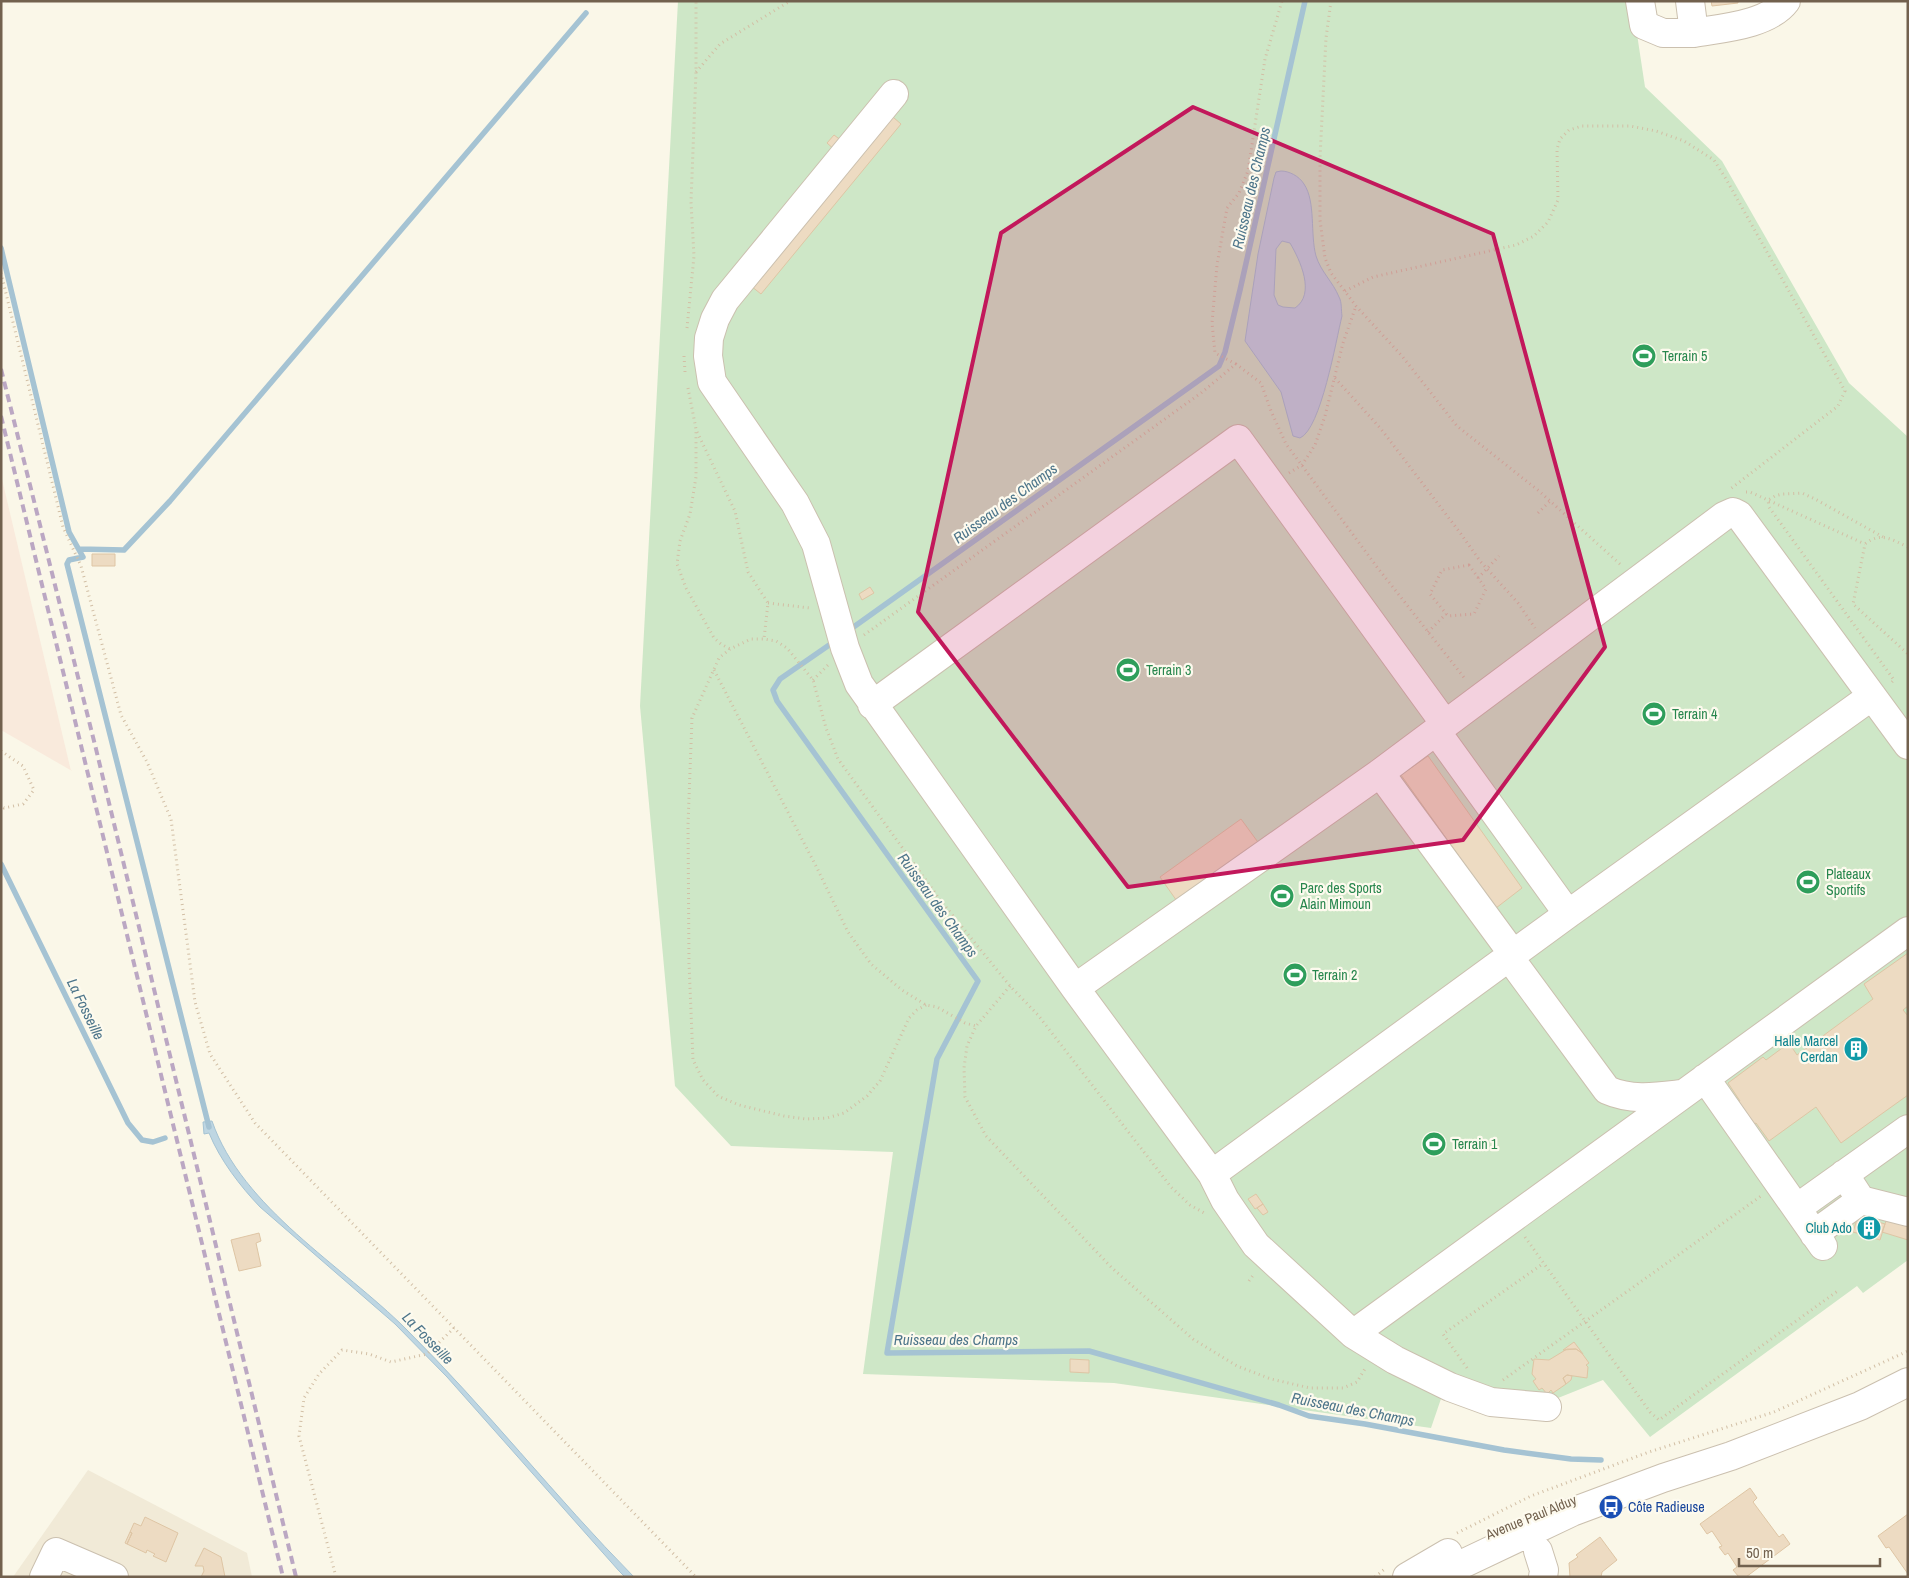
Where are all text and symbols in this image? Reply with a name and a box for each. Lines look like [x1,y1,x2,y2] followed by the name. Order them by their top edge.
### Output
[1227,125,1275,251] water label: Ruisseau des Champs
[1631,343,1657,369] sports icon: Terrain 5
[1662,347,1707,365] place label: Terrain 5
[948,458,1062,548] water label: Ruisseau des Champs
[1115,657,1141,683] sports icon: Terrain 3
[1146,661,1191,679] place label: Terrain 3
[1641,701,1667,727] sports icon: Terrain 4
[1672,705,1718,723] place label: Terrain 4
[893,848,983,962] water label: Ruisseau des Champs
[1826,865,1871,899] place label: Plateaux Sportifs
[1795,869,1821,895] sports icon: Plateaux Sportifs
[1299,879,1382,913] place label: Parc des Sports Alain Mimoun
[1269,883,1295,909] sports icon: Parc des Sports Alain Mimoun
[1282,962,1308,988] sports icon: Terrain 2
[1312,966,1357,984] place label: Terrain 2
[62,975,110,1043] water label: La Fosseille
[1774,1032,1838,1066] place label: Halle Marcel Cerdan
[1843,1036,1869,1062] building icon: Halle Marcel Cerdan
[1421,1131,1447,1157] sports icon: Terrain 1
[1452,1135,1498,1153] place label: Terrain 1
[1856,1215,1882,1241] building icon: Club Ado
[1805,1219,1852,1237] place label: Club Ado
[398,1307,459,1369] water label: La Fosseille
[894,1329,1018,1350] water label: Ruisseau des Champs
[1290,1387,1416,1431] water label: Ruisseau des Champs
[1482,1491,1579,1544] street label: Avenue Paul Alduy
[1598,1494,1624,1520] bus stop icon: Côte Radieuse
[1628,1498,1705,1516] place label: Côte Radieuse
[1739,1536,1880,1568] scale bar
[1746,1542,1773,1563] text: 50 m

